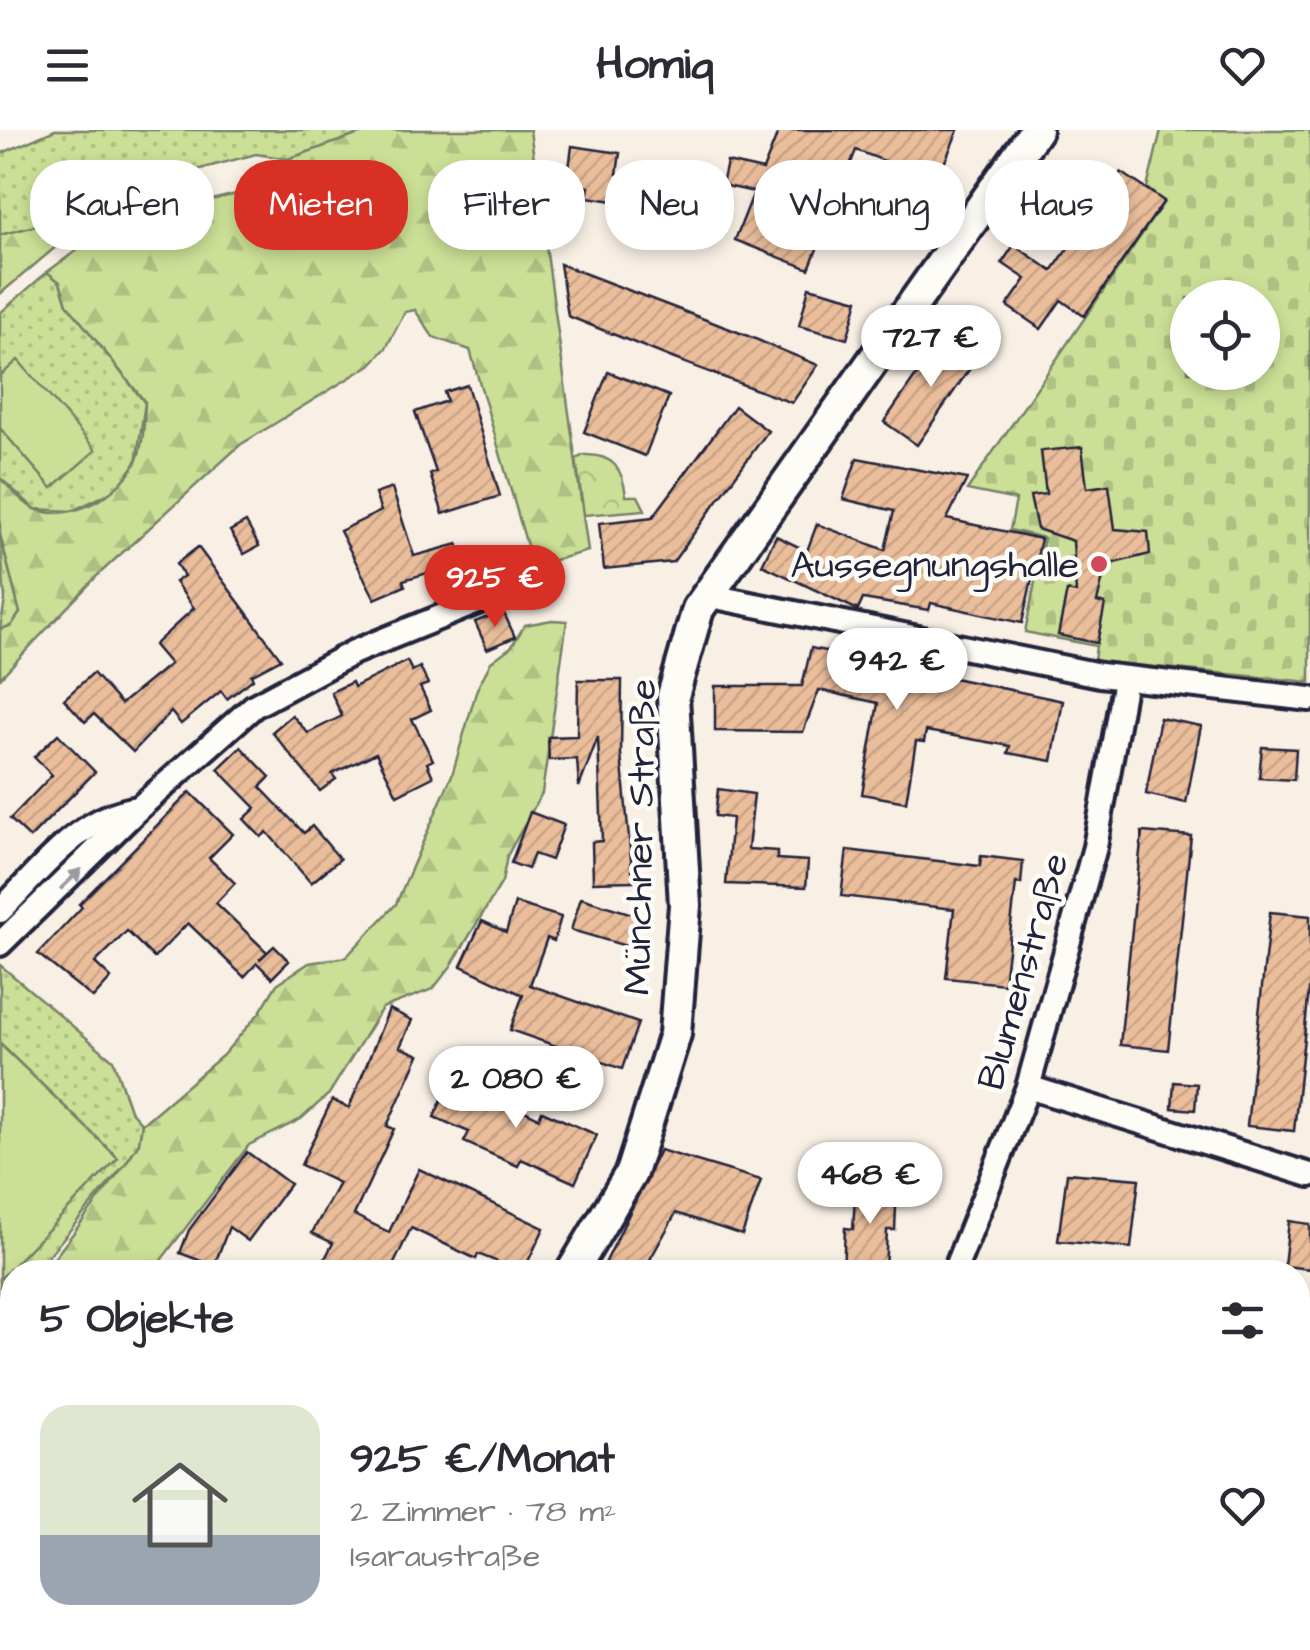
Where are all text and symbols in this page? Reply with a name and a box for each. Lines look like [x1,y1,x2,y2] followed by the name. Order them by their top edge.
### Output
[596,34,714,96] text: Homiq
[40,38,95,93] icon: menu
[1215,38,1270,93] icon: heart
[30,160,214,250] chip: Kaufen
[234,160,408,250] chip: Mieten
[428,160,585,250] chip: Filter
[605,160,734,250] chip: Neu
[754,160,965,250] chip: Wohnung
[985,160,1129,250] chip: Haus
[1170,280,1280,390] map controls
[1170,280,1280,390] button: locate
[861,305,1001,390] pin: 727 €
[883,315,979,360] text: 727 €
[790,540,1079,592] place label: Aussegnungshalle
[425,545,565,630] pin: 925 €
[1088,553,1110,575] marker: Aussegnungshalle
[446,555,544,600] text: 925 €
[827,628,967,713] pin: 942 €
[849,638,945,683] text: 942 €
[612,679,670,995] street label: Münchner Straße
[965,847,1083,1096] street label: Blumenstraße
[59,867,83,891] one-way arrow
[424,1046,608,1131] pin: 2 080 €
[451,1056,581,1101] text: 2 080 €
[800,1142,940,1227] pin: 468 €
[820,1152,920,1197] text: 468 €
[40,1291,234,1349] text: 5 Objekte
[1215,1293,1270,1348] icon: filters
[350,1431,615,1489] text: 925 €/Monat
[120,1445,240,1565] icon: home
[1215,1478,1270,1533] icon: heart
[350,1489,616,1534] text: 2 Zimmer · 78 m²
[350,1534,540,1579] text: Isaraustraße

